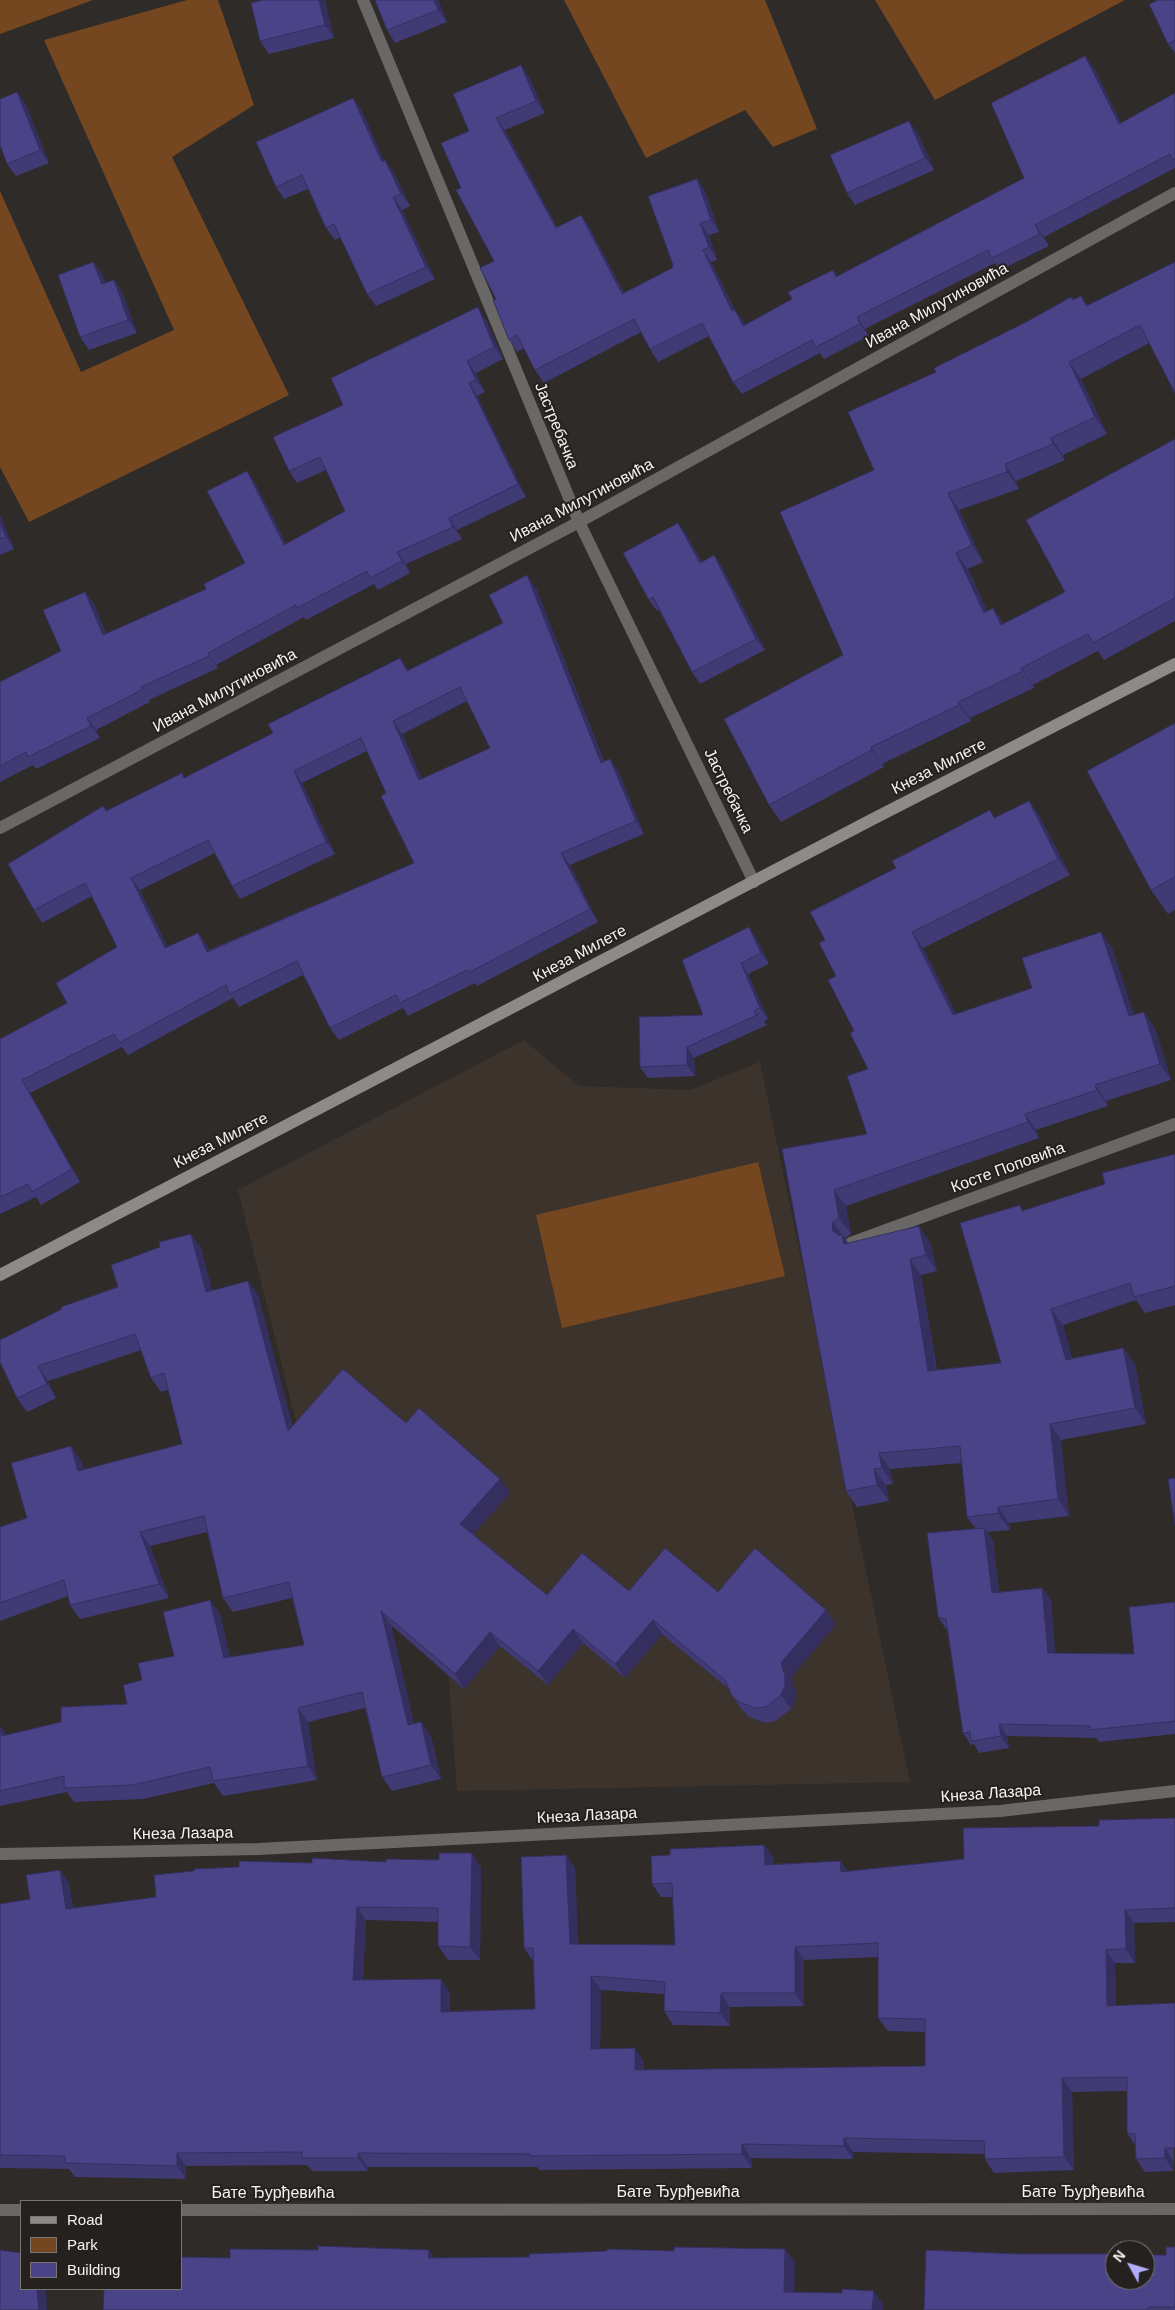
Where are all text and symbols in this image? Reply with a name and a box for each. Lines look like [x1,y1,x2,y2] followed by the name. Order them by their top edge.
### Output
[862,259,1012,353] street label: Ивана Милутиновића
[530,380,582,472] street label: Јастребачка
[507,455,657,547] street label: Ивана Милутиновића
[150,645,300,737] street label: Ивана Милутиновића
[889,735,989,799] street label: Кнеза Милете
[699,746,757,836] street label: Јастребачка
[530,921,630,987] street label: Кнеза Милете
[171,1109,271,1173] street label: Кнеза Милете
[948,1138,1068,1198] street label: Косте Поповића
[940,1781,1042,1807] street label: Кнеза Лазара
[536,1804,638,1828] street label: Кнеза Лазара
[133,1824,233,1844] street label: Кнеза Лазара
[616,2183,740,2203] street label: Бате Ђурђевића
[1021,2183,1145,2203] street label: Бате Ђурђевића
[211,2184,335,2204] street label: Бате Ђурђевића
[20,2200,182,2290] legend
[67,2211,103,2228] text: Road
[67,2236,98,2253] text: Park
[1105,2240,1155,2290] north arrow
[1110,2247,1129,2265] text: N
[67,2261,120,2278] text: Building

